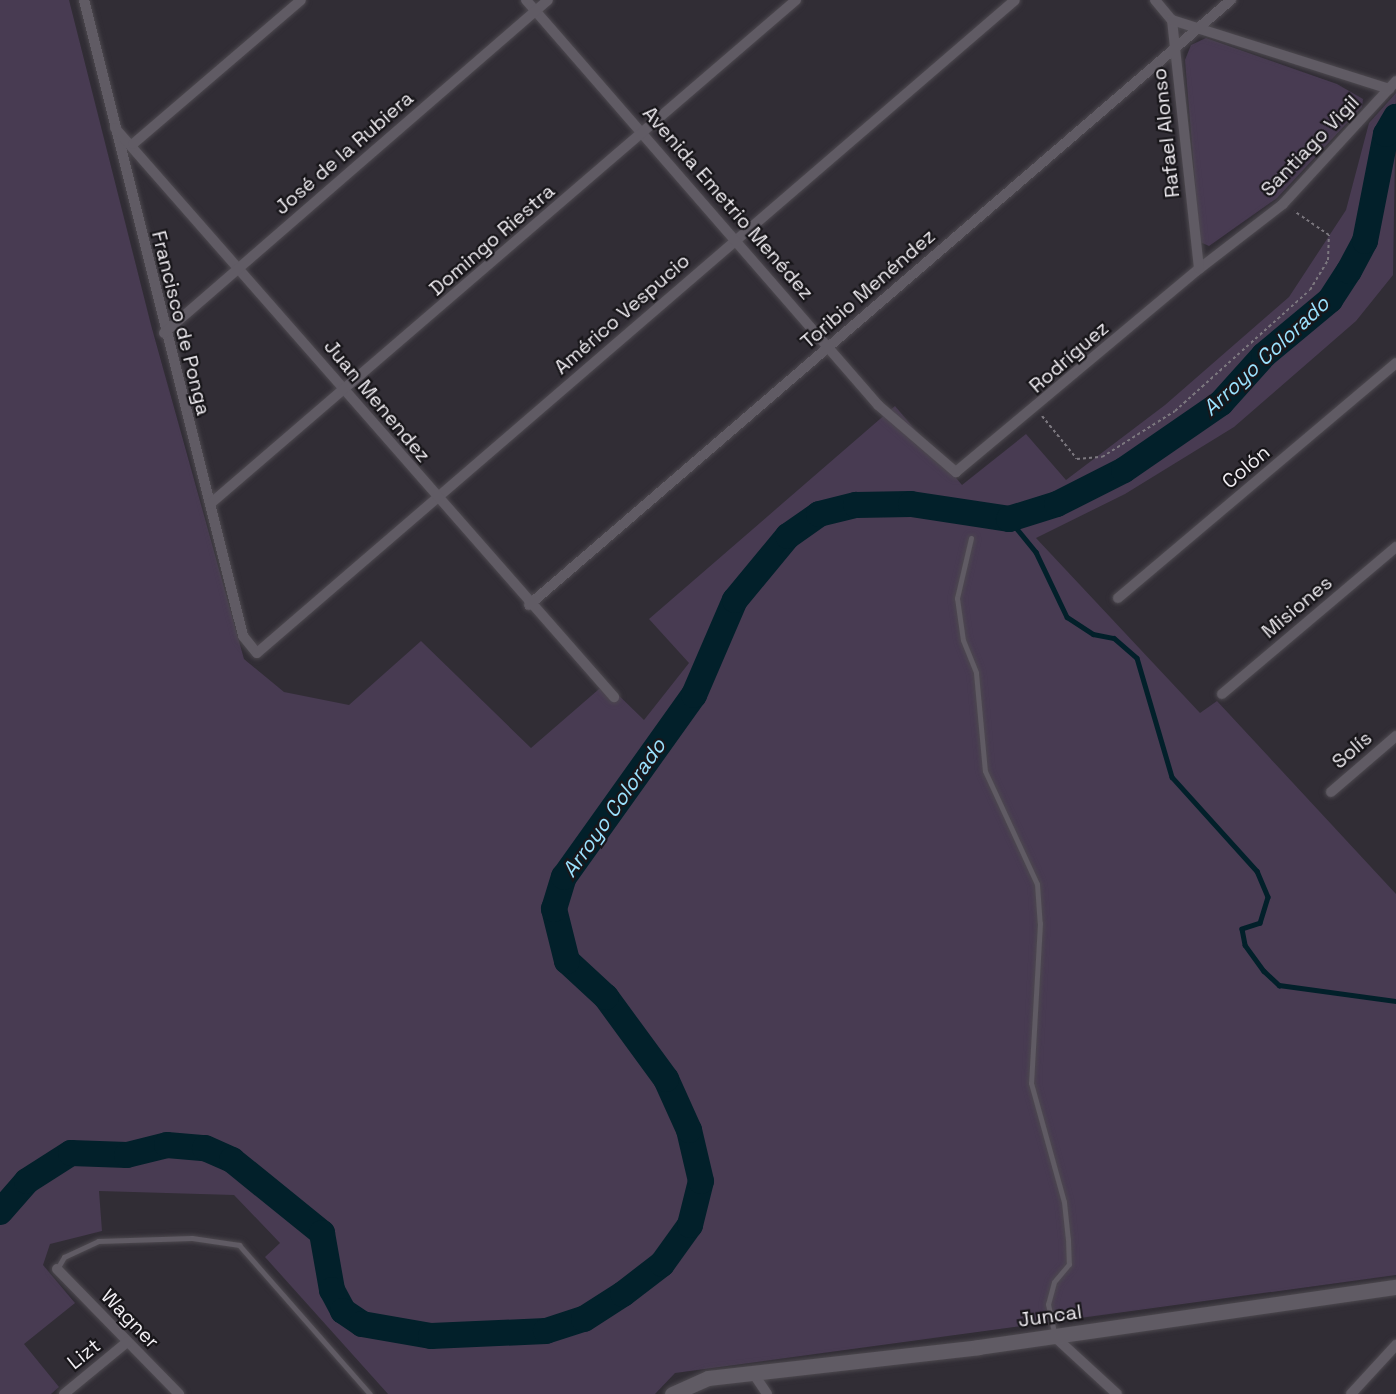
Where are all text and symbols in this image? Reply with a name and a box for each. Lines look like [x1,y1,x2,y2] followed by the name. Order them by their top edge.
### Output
[1147,67,1185,199] street label: Rafael Alonso
[270,86,418,220] street label: José de la Rubiera
[1256,90,1364,202] street label: Santiago Vigil
[638,101,818,305] street label: Avenida Emetrio Menédez
[425,179,559,301] street label: Domingo Riestra
[796,224,940,354] street label: Toribio Menéndez
[146,228,216,418] street label: Francisco de Ponga
[549,249,695,379] street label: Américo Vespucio
[1198,291,1334,421] water label: Arroyo Colorado
[1024,316,1114,398] street label: Rodríguez
[319,335,435,467] street label: Juan Menendez
[1217,440,1275,494] street label: Colón
[1257,571,1337,643] street label: Misiones
[1327,726,1377,774] street label: Solís
[557,734,671,882] water label: Arroyo Colorado
[96,1284,164,1354] street label: Wagner
[1017,1300,1083,1332] street label: Juncal
[63,1334,105,1374] street label: Lizt

